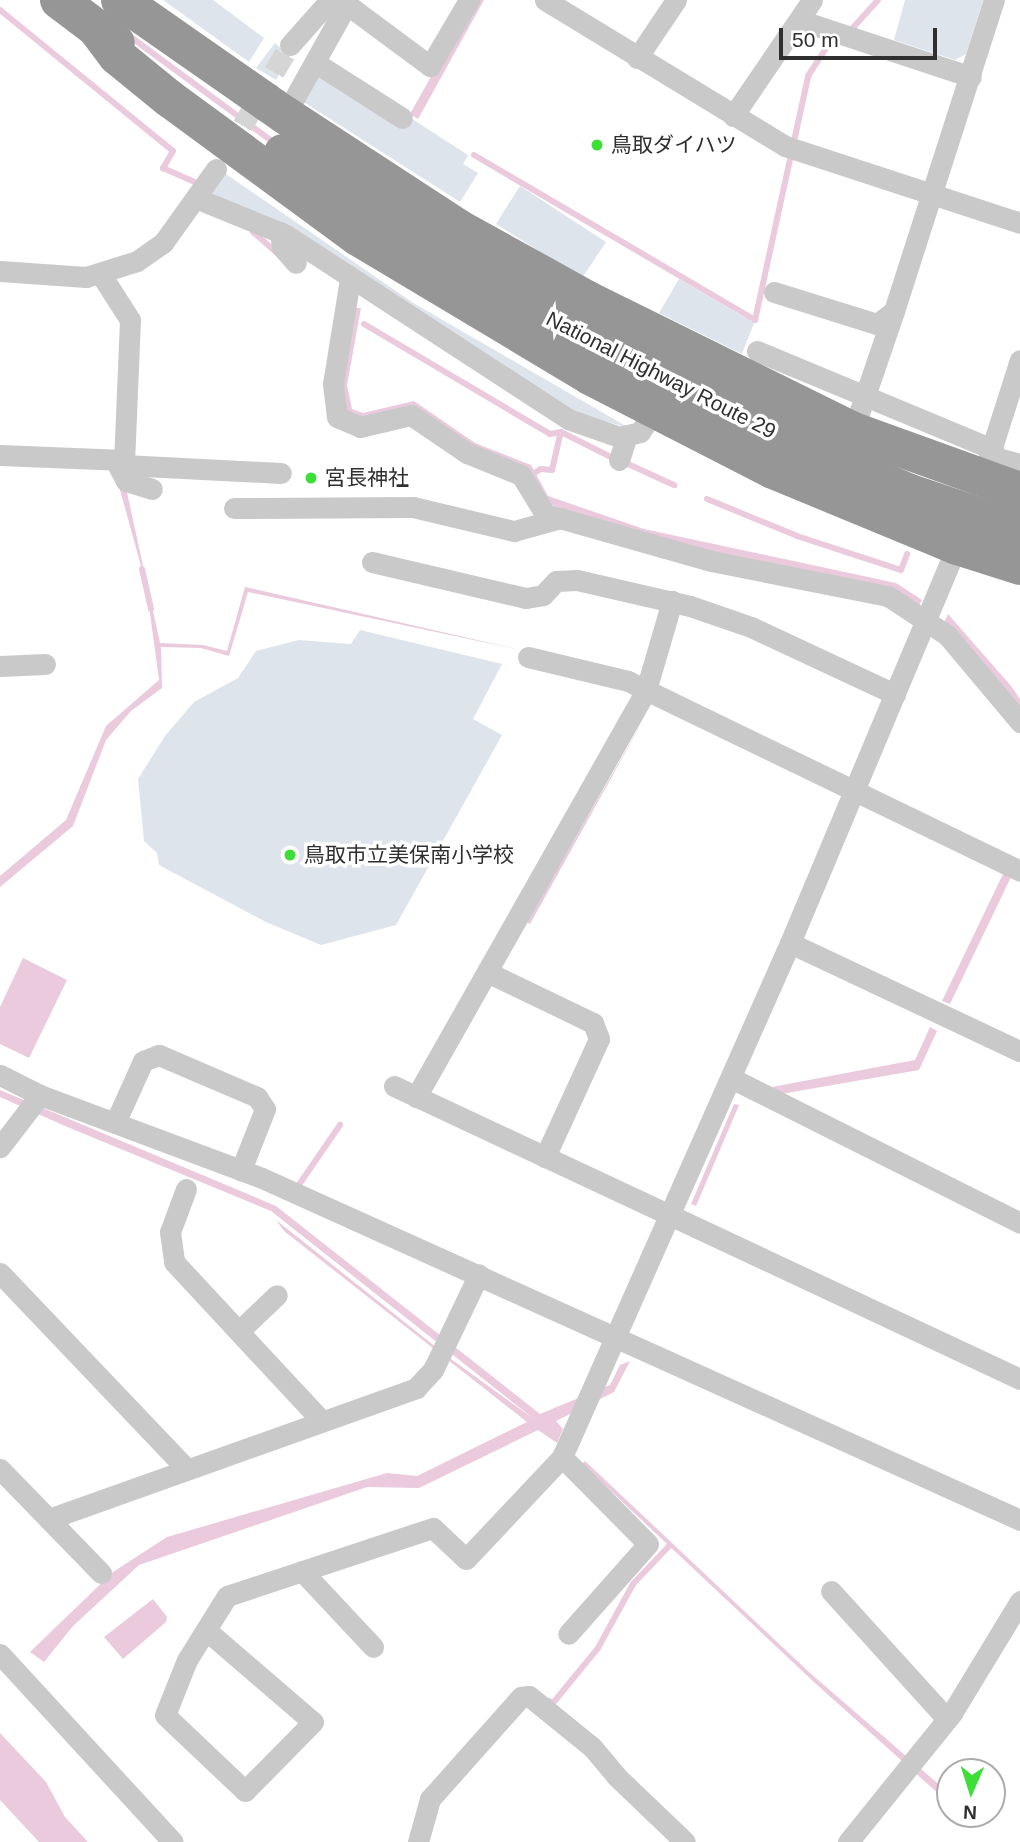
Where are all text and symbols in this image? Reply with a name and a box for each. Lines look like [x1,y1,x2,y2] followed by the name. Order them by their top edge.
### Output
[782,14,940,58] scale bar
[792,28,839,51] text: 50 m
[611,132,737,158] place label: 鳥取ダイハツ
[589,137,605,153] marker: 鳥取ダイハツ
[542,306,780,444] street label: National Highway Route 29
[325,465,409,491] place label: 宮長神社
[303,470,319,486] marker: 宮長神社
[304,842,514,868] place label: 鳥取市立美保南小学校
[282,847,298,863] marker: 鳥取市立美保南小学校
[936,1758,1006,1828] north arrow
[963,1802,977,1823] text: N

